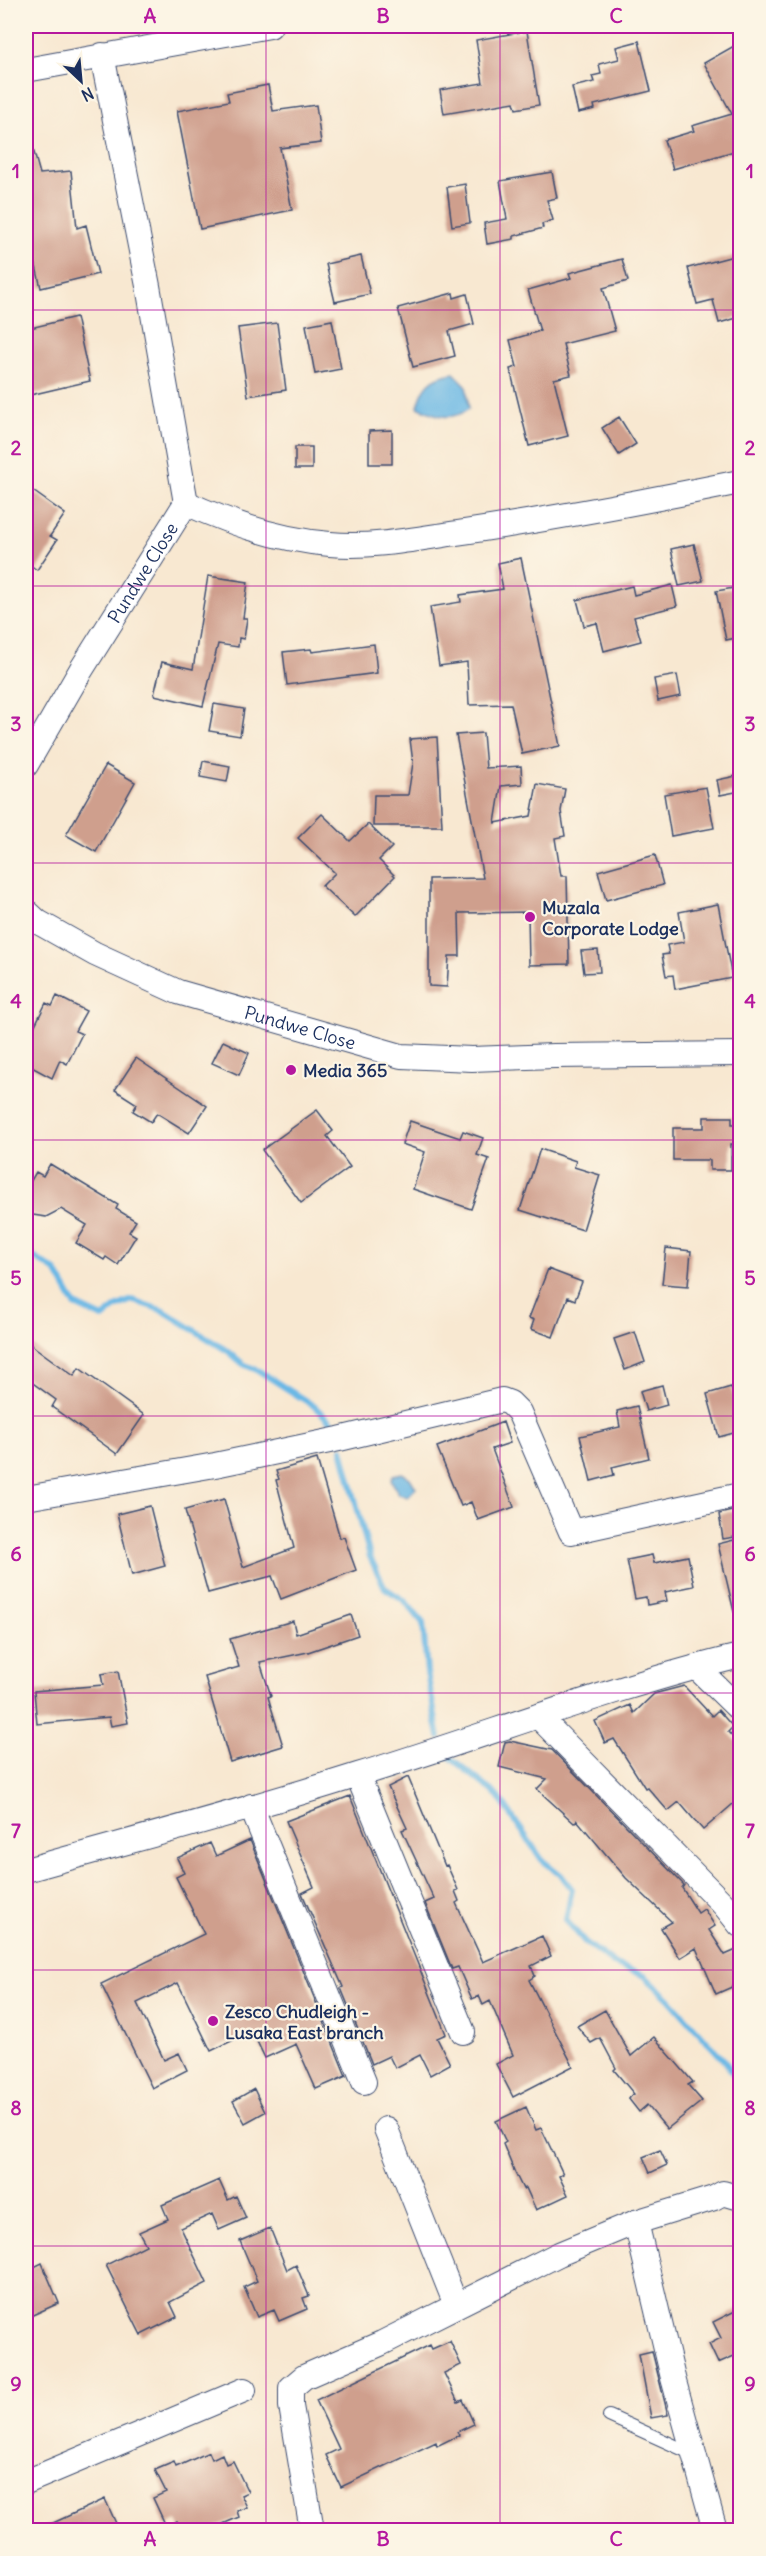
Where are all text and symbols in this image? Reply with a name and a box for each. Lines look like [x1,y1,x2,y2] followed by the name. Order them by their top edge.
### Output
[144,3,157,28] text: A
[376,3,390,28] text: B
[609,3,623,28] text: C
[51,51,111,111] north arrow
[78,83,97,106] text: N
[12,158,20,183] text: 1
[746,158,754,183] text: 1
[11,435,22,460] text: 2
[745,435,756,460] text: 2
[102,518,183,627] street label: Pundwe Close
[10,711,22,736] text: 3
[744,711,756,736] text: 3
[542,896,679,940] place label: Muzala Corporate Lodge
[523,910,537,924] marker: Muzala Corporate Lodge
[10,988,22,1013] text: 4
[744,988,756,1013] text: 4
[242,1000,358,1054] street label: Pundwe Close
[303,1059,387,1082] place label: Media 365
[284,1063,298,1077] marker: Media 365
[10,1265,22,1290] text: 5
[744,1265,756,1290] text: 5
[10,1541,22,1566] text: 6
[744,1541,756,1566] text: 6
[11,1818,21,1843] text: 7
[745,1818,755,1843] text: 7
[225,2000,384,2044] place label: Zesco Chudleigh - Lusaka East branch
[206,2014,220,2028] marker: Zesco Chudleigh - Lusaka East branch
[10,2095,22,2120] text: 8
[744,2095,756,2120] text: 8
[10,2371,22,2396] text: 9
[744,2371,756,2396] text: 9
[144,2526,157,2551] text: A
[376,2526,390,2551] text: B
[609,2526,623,2551] text: C

